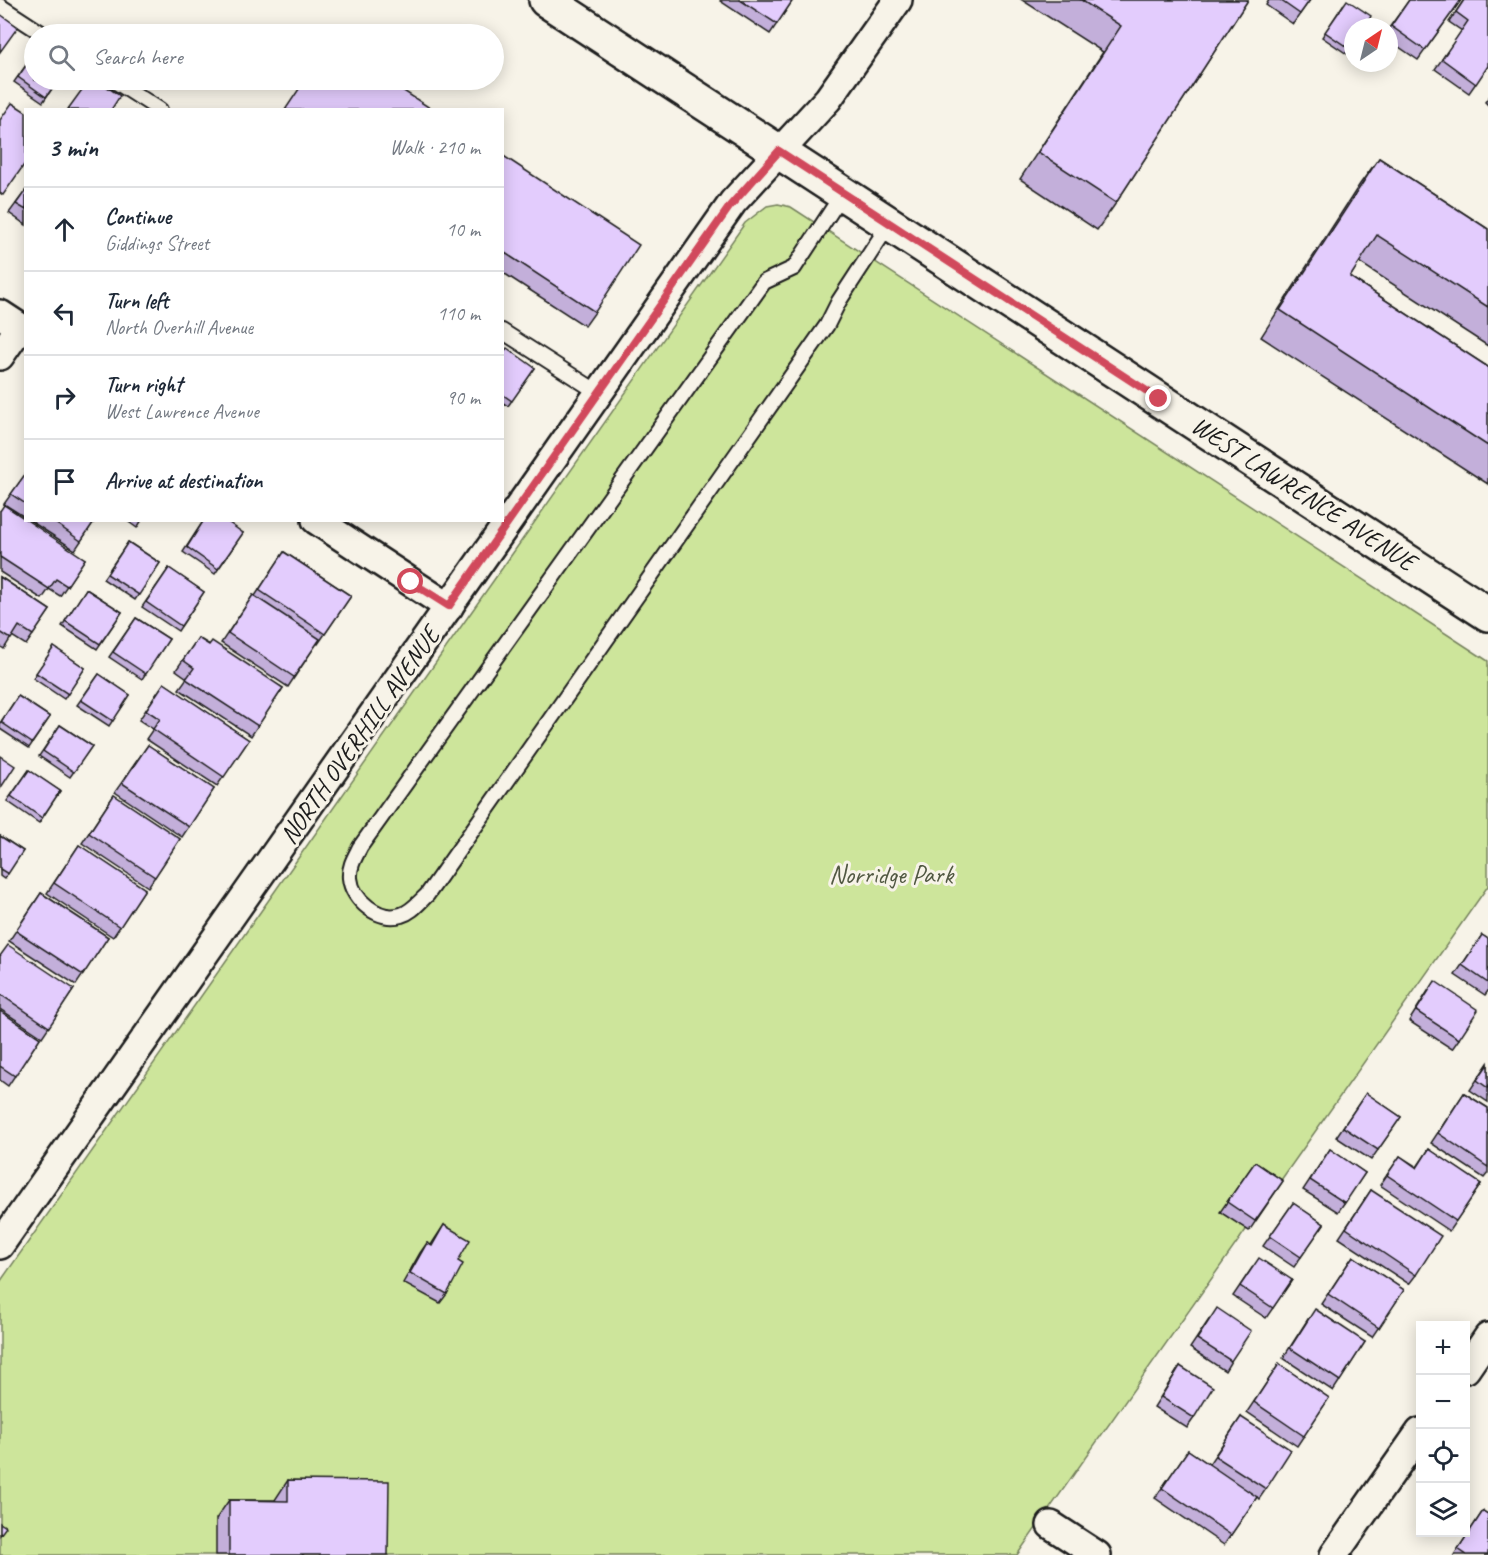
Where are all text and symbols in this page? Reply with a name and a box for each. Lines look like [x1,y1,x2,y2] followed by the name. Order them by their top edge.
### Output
[1344,18,1398,72] north arrow
[24,24,504,90] search box
[45,41,78,74] icon: search
[93,43,183,71] text: Search here
[48,131,98,164] text: 3 min
[390,135,480,160] text: Walk · 210 m
[105,203,171,231] text: Continue
[48,213,81,246] icon: ahead
[446,217,480,242] text: 10 m
[105,231,209,256] text: Giddings Street
[105,287,169,315] text: Turn left
[48,297,81,330] icon: left
[437,301,480,326] text: 110 m
[105,315,253,340] text: North Overhill Avenue
[105,371,182,399] text: Turn right
[48,381,81,414] icon: right
[446,385,480,410] text: 90 m
[1145,385,1171,411] route end
[105,399,259,424] text: West Lawrence Avenue
[1185,409,1425,580] street label: WEST LAWRENCE AVENUE
[48,465,81,498] icon: arrive
[105,467,262,495] text: Arrive at destination
[397,568,423,594] route start
[272,617,449,850] street label: NORTH OVERHILL AVENUE
[829,858,955,891] park label: Norridge Park
[1416,1321,1470,1537] map controls
[1416,1321,1470,1375] button: +
[1416,1375,1470,1429] button: −
[1416,1429,1470,1483] button: locate
[1416,1483,1470,1537] button: layers

